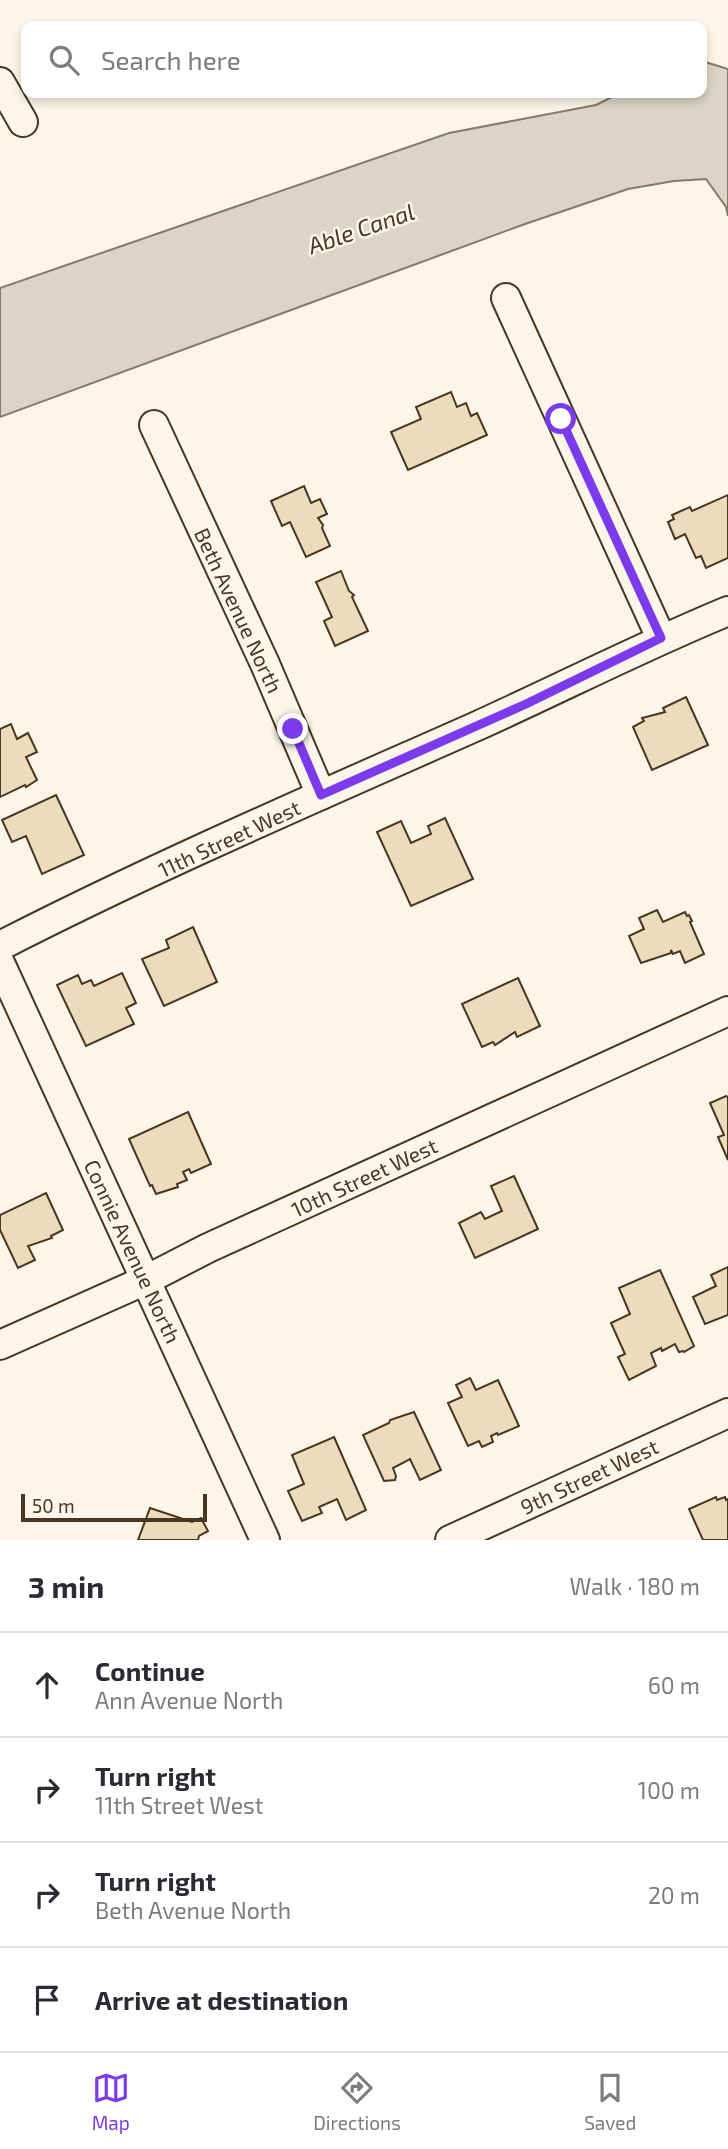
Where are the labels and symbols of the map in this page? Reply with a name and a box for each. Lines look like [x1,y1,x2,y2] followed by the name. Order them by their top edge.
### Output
[303,197,418,260] water label: Able Canal
[545,403,576,434] route start
[190,524,288,696] street label: Beth Avenue North
[277,713,308,744] route end
[154,794,304,882] street label: 11th Street West
[287,1132,441,1222] street label: 10th Street West
[80,1155,186,1347] street label: Connie Avenue North
[516,1433,662,1519] street label: 9th Street West
[21,1491,206,1523] scale bar

